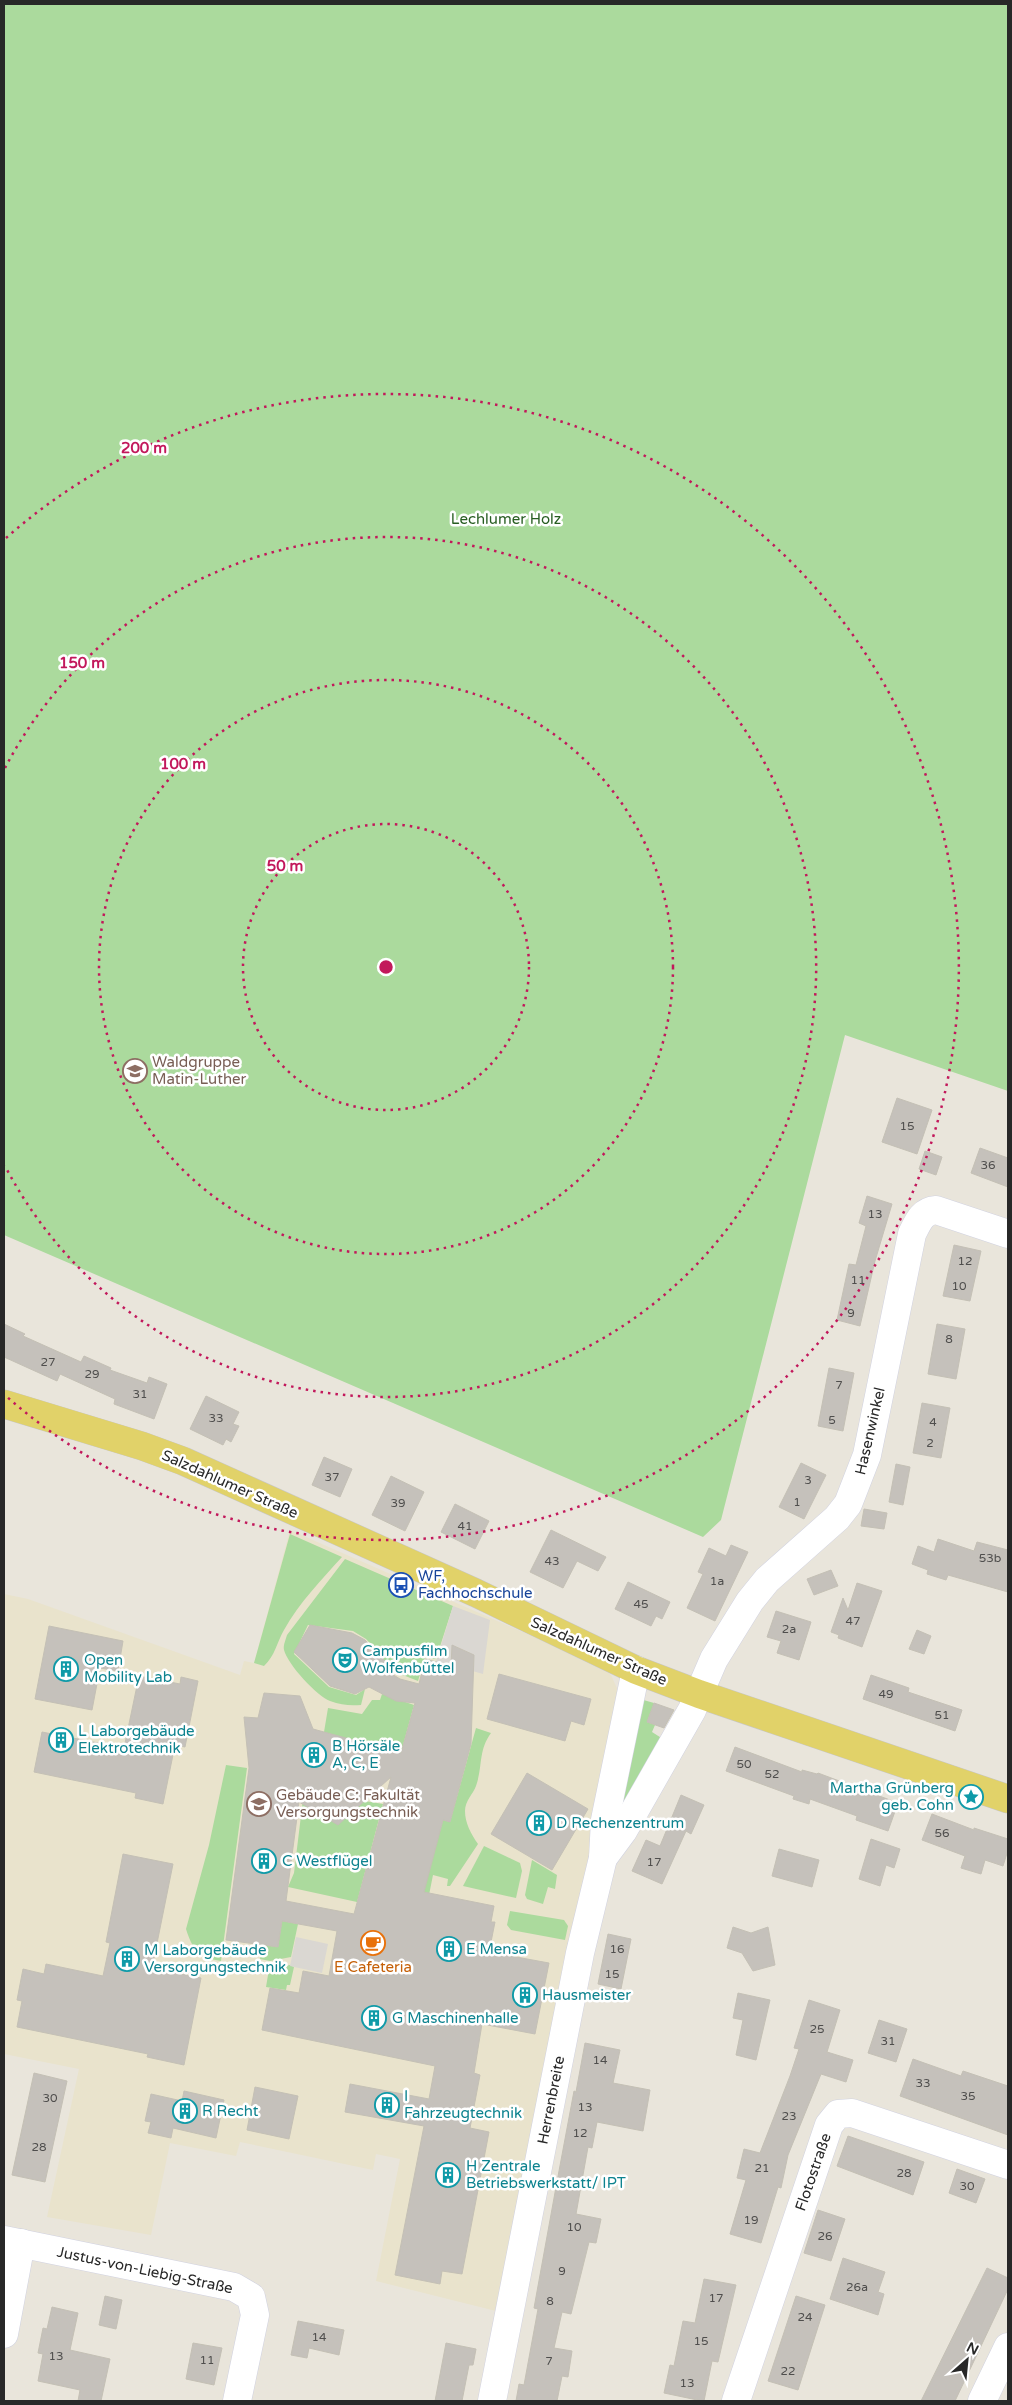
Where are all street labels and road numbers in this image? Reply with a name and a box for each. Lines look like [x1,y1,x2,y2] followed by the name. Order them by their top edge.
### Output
[851,1385,889,1477] street label: Hasenwinkel
[159,1446,301,1522] street label: Salzdahlumer Straße
[528,1613,670,1689] street label: Salzdahlumer Straße
[534,2054,568,2146] street label: Herrenbreite
[791,2131,835,2213] street label: Flotostraße
[55,2243,235,2297] street label: Justus-von-Liebig-Straße

